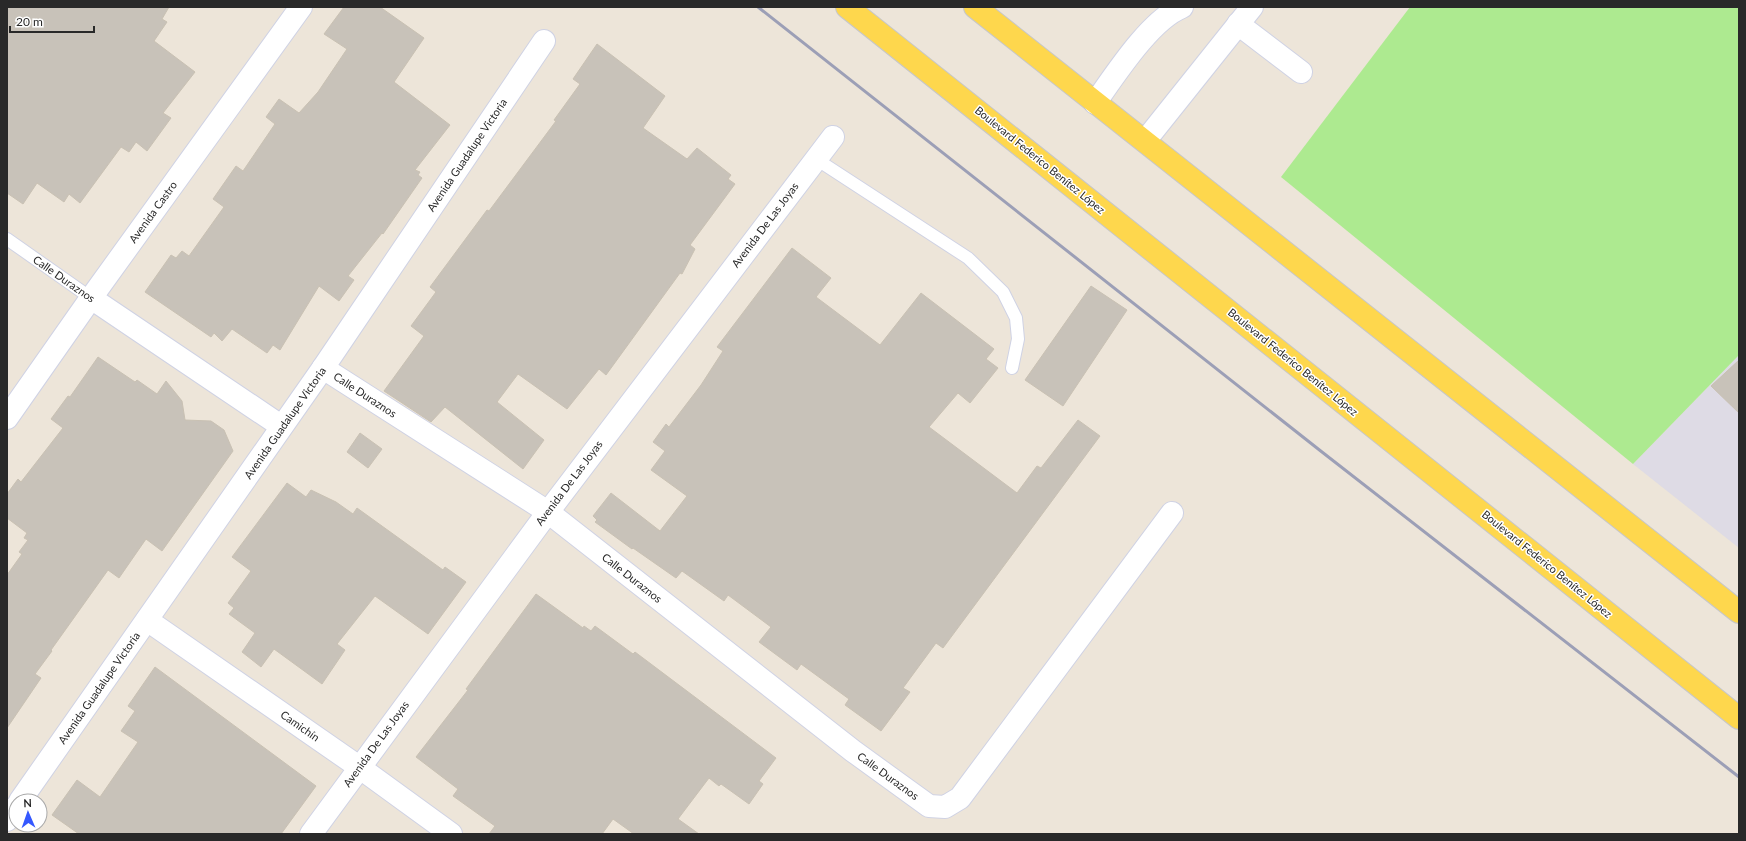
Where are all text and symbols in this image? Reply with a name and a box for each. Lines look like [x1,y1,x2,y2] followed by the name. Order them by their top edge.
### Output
[10,8,94,34] scale bar
[16,14,43,29] text: 20 m
[424,96,509,214] street label: Avenida Guadalupe Victoria
[973,103,1108,216] street label: Boulevard Federico Benítez López
[126,178,179,245] street label: Avenida Castro
[728,179,801,270] street label: Avenida De Las Joyas
[31,252,98,305] street label: Calle Duraznos
[1226,305,1361,418] street label: Boulevard Federico Benítez López
[241,364,328,481] street label: Avenida Guadalupe Victoria
[331,369,399,420] street label: Calle Duraznos
[532,437,605,528] street label: Avenida De Las Joyas
[1480,507,1615,620] street label: Boulevard Federico Benítez López
[600,550,665,605] street label: Calle Duraznos
[55,629,142,746] street label: Avenida Guadalupe Victoria
[340,698,411,789] street label: Avenida De Las Joyas
[278,707,322,744] street label: Camichín
[855,749,922,802] street label: Calle Duraznos
[8,793,48,833] north arrow
[23,796,32,809] text: N

